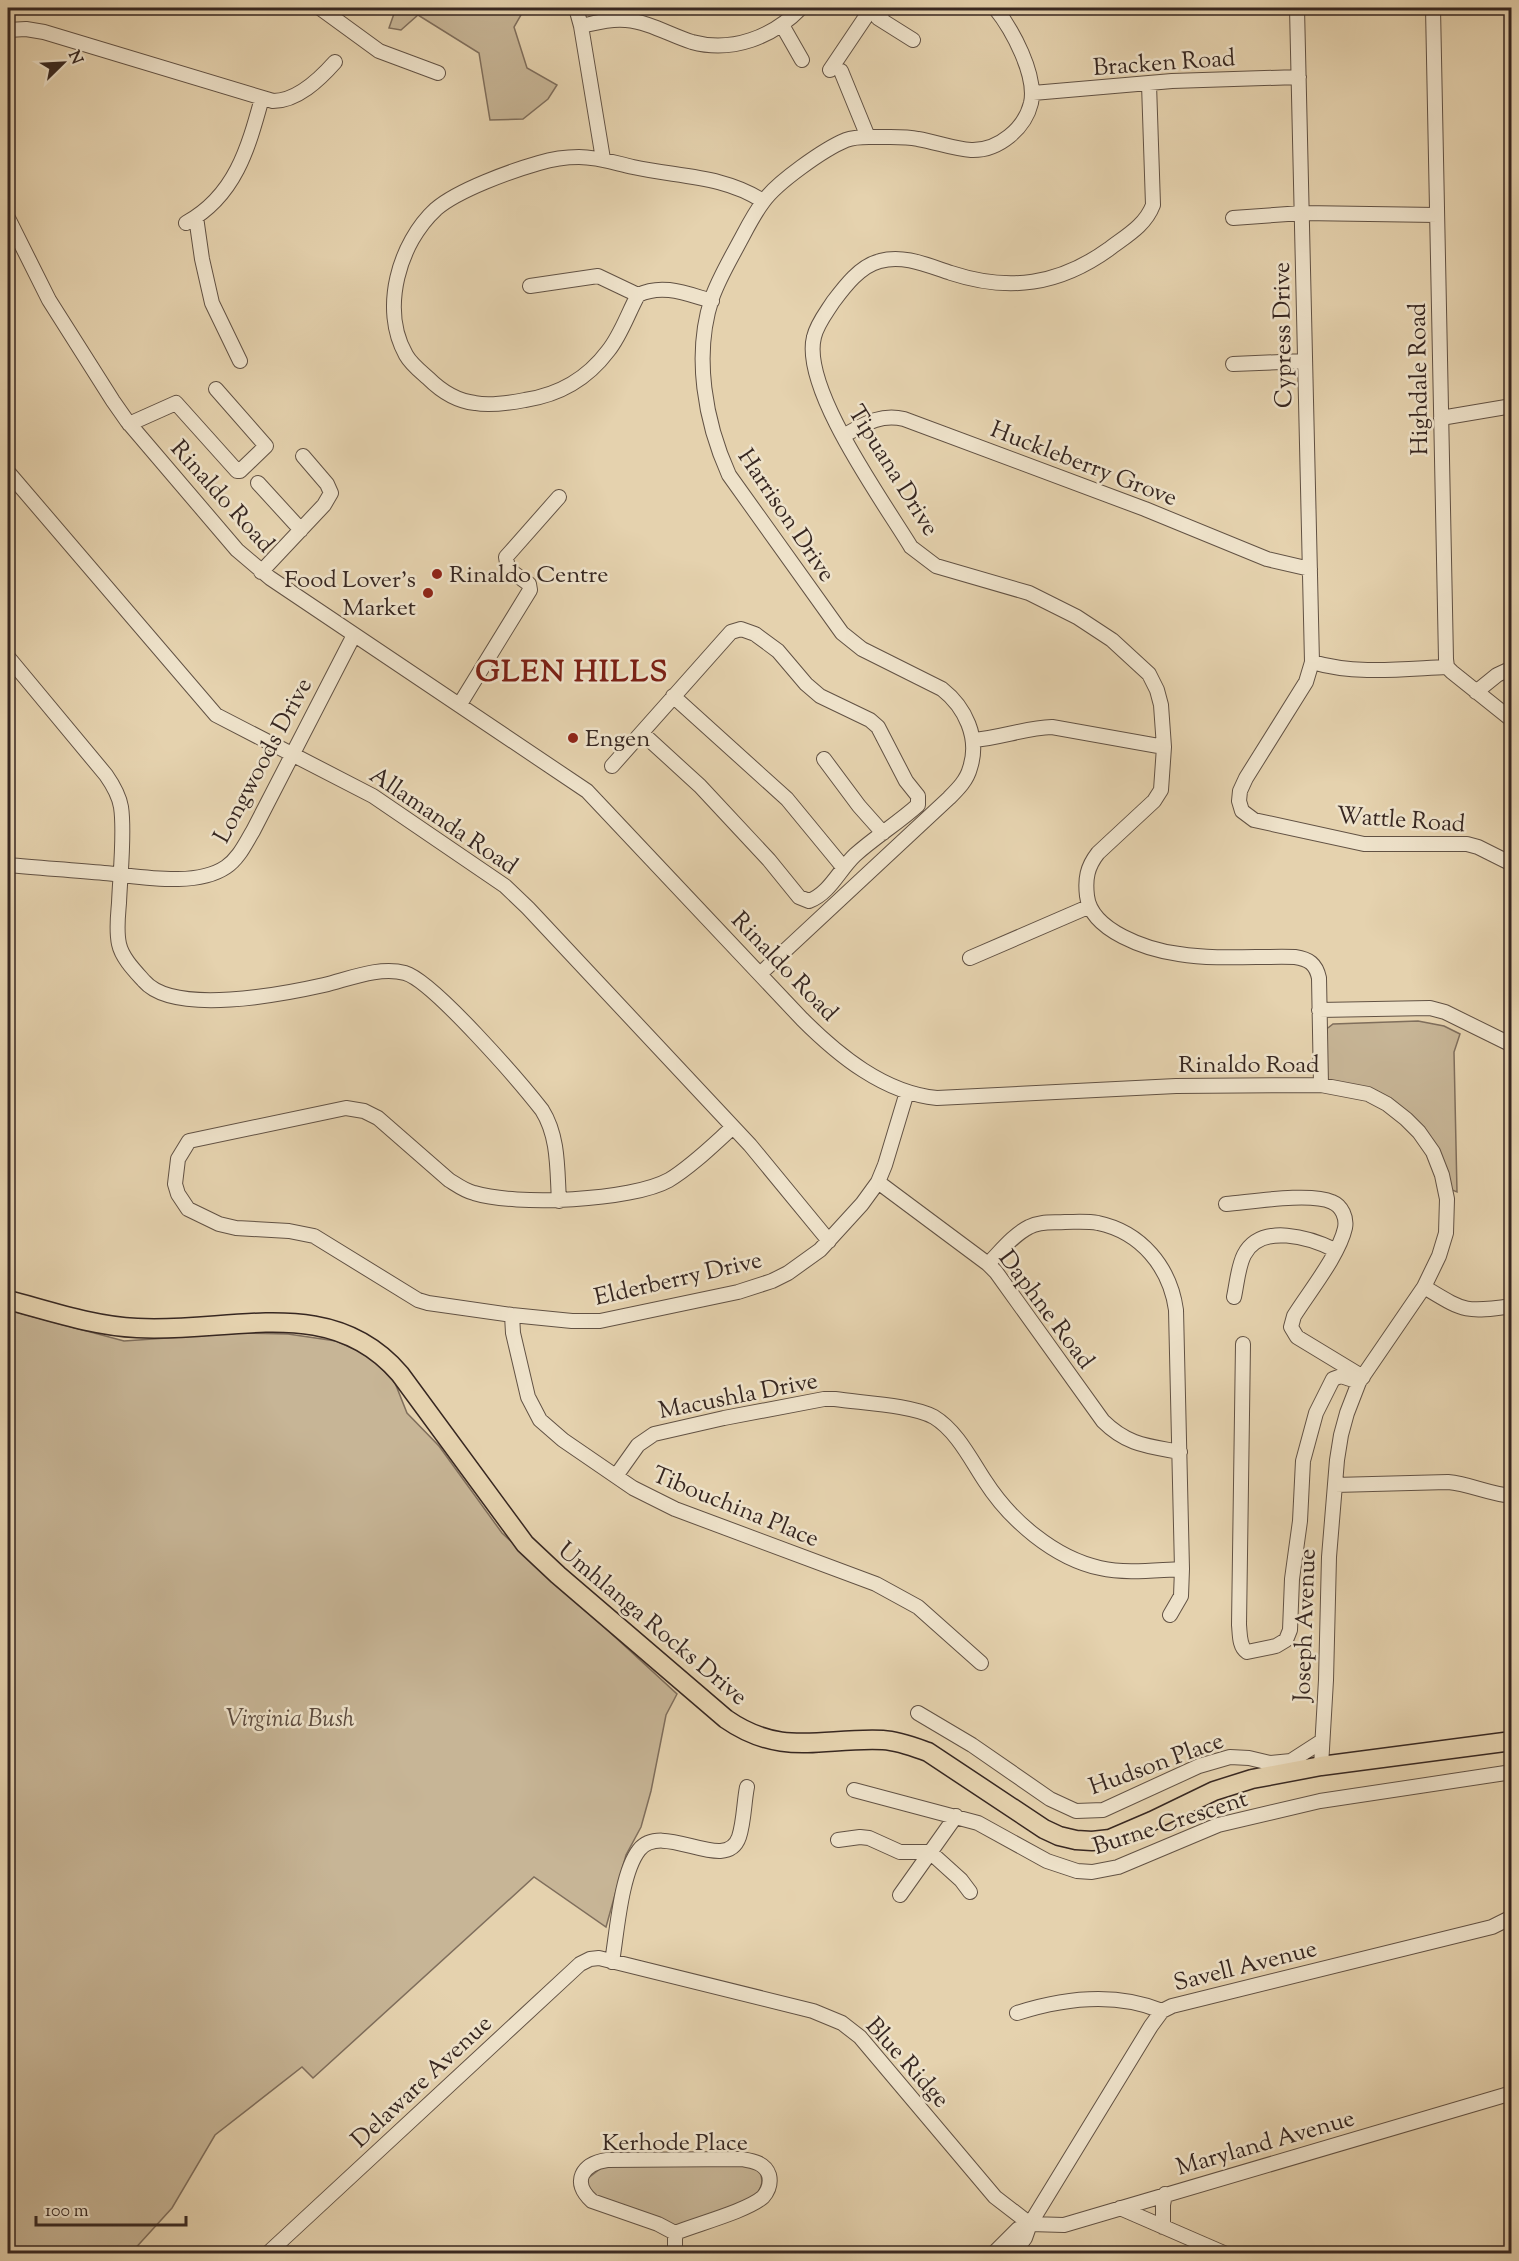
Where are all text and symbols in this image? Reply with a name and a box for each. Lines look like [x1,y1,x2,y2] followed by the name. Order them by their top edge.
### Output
[33,33,93,93] north arrow
[1092,42,1237,86] street label: Bracken Road
[61,47,88,69] text: N
[1266,262,1302,408] street label: Cypress Drive
[1402,302,1438,456] street label: Highdale Road
[838,399,946,543] street label: Tipuana Drive
[985,414,1182,516] street label: Huckleberry Grove
[162,433,282,562] street label: Rinaldo Road
[728,443,843,590] street label: Harrison Drive
[449,559,609,593] place label: Rinaldo Centre
[284,564,416,626] place label: Food Lover's Market
[430,567,444,581] marker: Rinaldo Centre
[421,586,435,600] marker: Food Lover's Market
[475,652,669,695] district label: GLEN HILLS
[206,672,322,850] street label: Longwoods Drive
[585,723,650,757] place label: Engen
[566,731,580,745] marker: Engen
[362,759,524,884] street label: Allamanda Road
[1335,800,1467,842] street label: Wattle Road
[722,905,845,1030] street label: Rinaldo Road
[1178,1049,1320,1083] street label: Rinaldo Road
[591,1244,766,1316] street label: Elderberry Drive
[989,1244,1102,1377] street label: Daphne Road
[656,1365,821,1429] street label: Macushla Drive
[647,1459,824,1557] street label: Tibouchina Place
[549,1535,754,1714] street label: Umhlanga Rocks Drive
[1286,1548,1326,1704] street label: Joseph Avenue
[226,1703,355,1737] park label: Virginia Bush
[1085,1725,1229,1805] street label: Hudson Place
[1089,1783,1252,1865] street label: Burne Crescent
[1170,1933,1321,2001] street label: Savell Avenue
[344,2008,500,2157] street label: Delaware Avenue
[857,2010,956,2116] street label: Blue Ridge
[1172,2102,1359,2186] street label: Maryland Avenue
[602,2127,748,2161] street label: Kerhode Place
[36,2189,186,2227] scale bar
[45,2199,89,2225] text: 100 m

